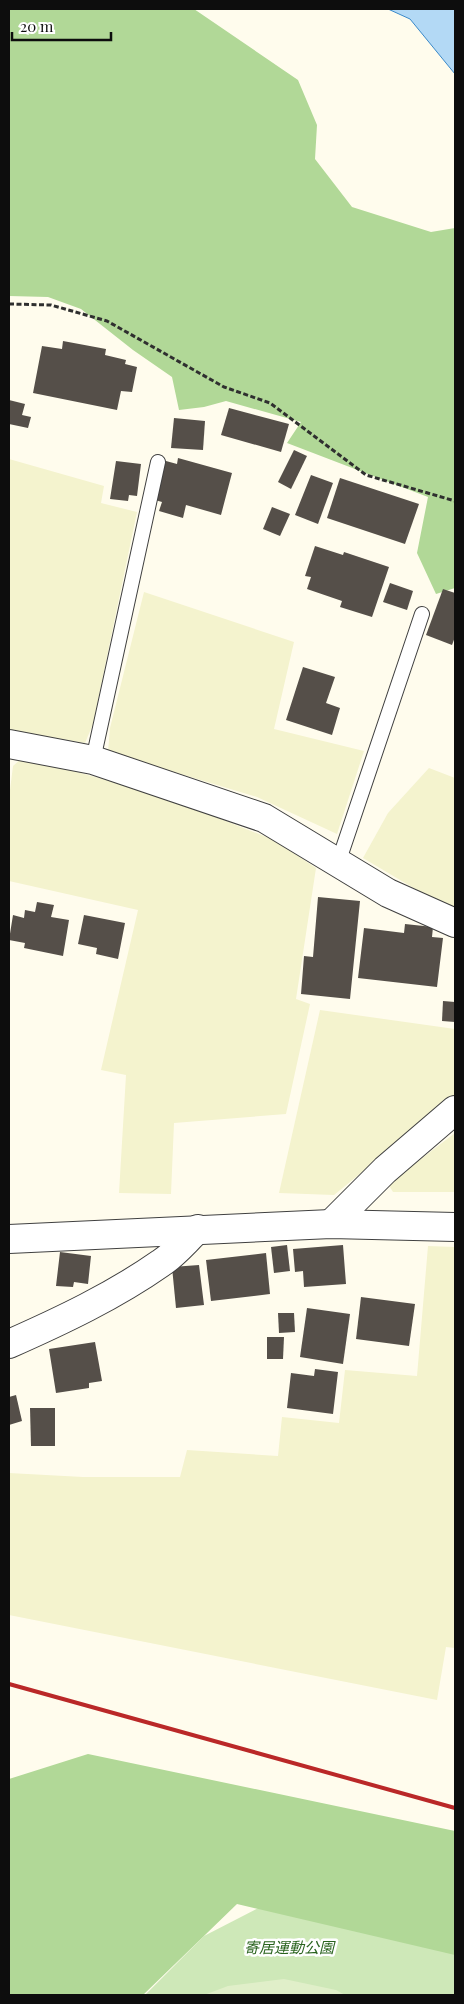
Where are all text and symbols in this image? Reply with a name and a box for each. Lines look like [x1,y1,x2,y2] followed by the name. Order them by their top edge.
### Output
[12,10,111,42] scale bar
[20,16,54,36] text: 20 m
[244,1937,336,1957] park label: 寄居運動公園

